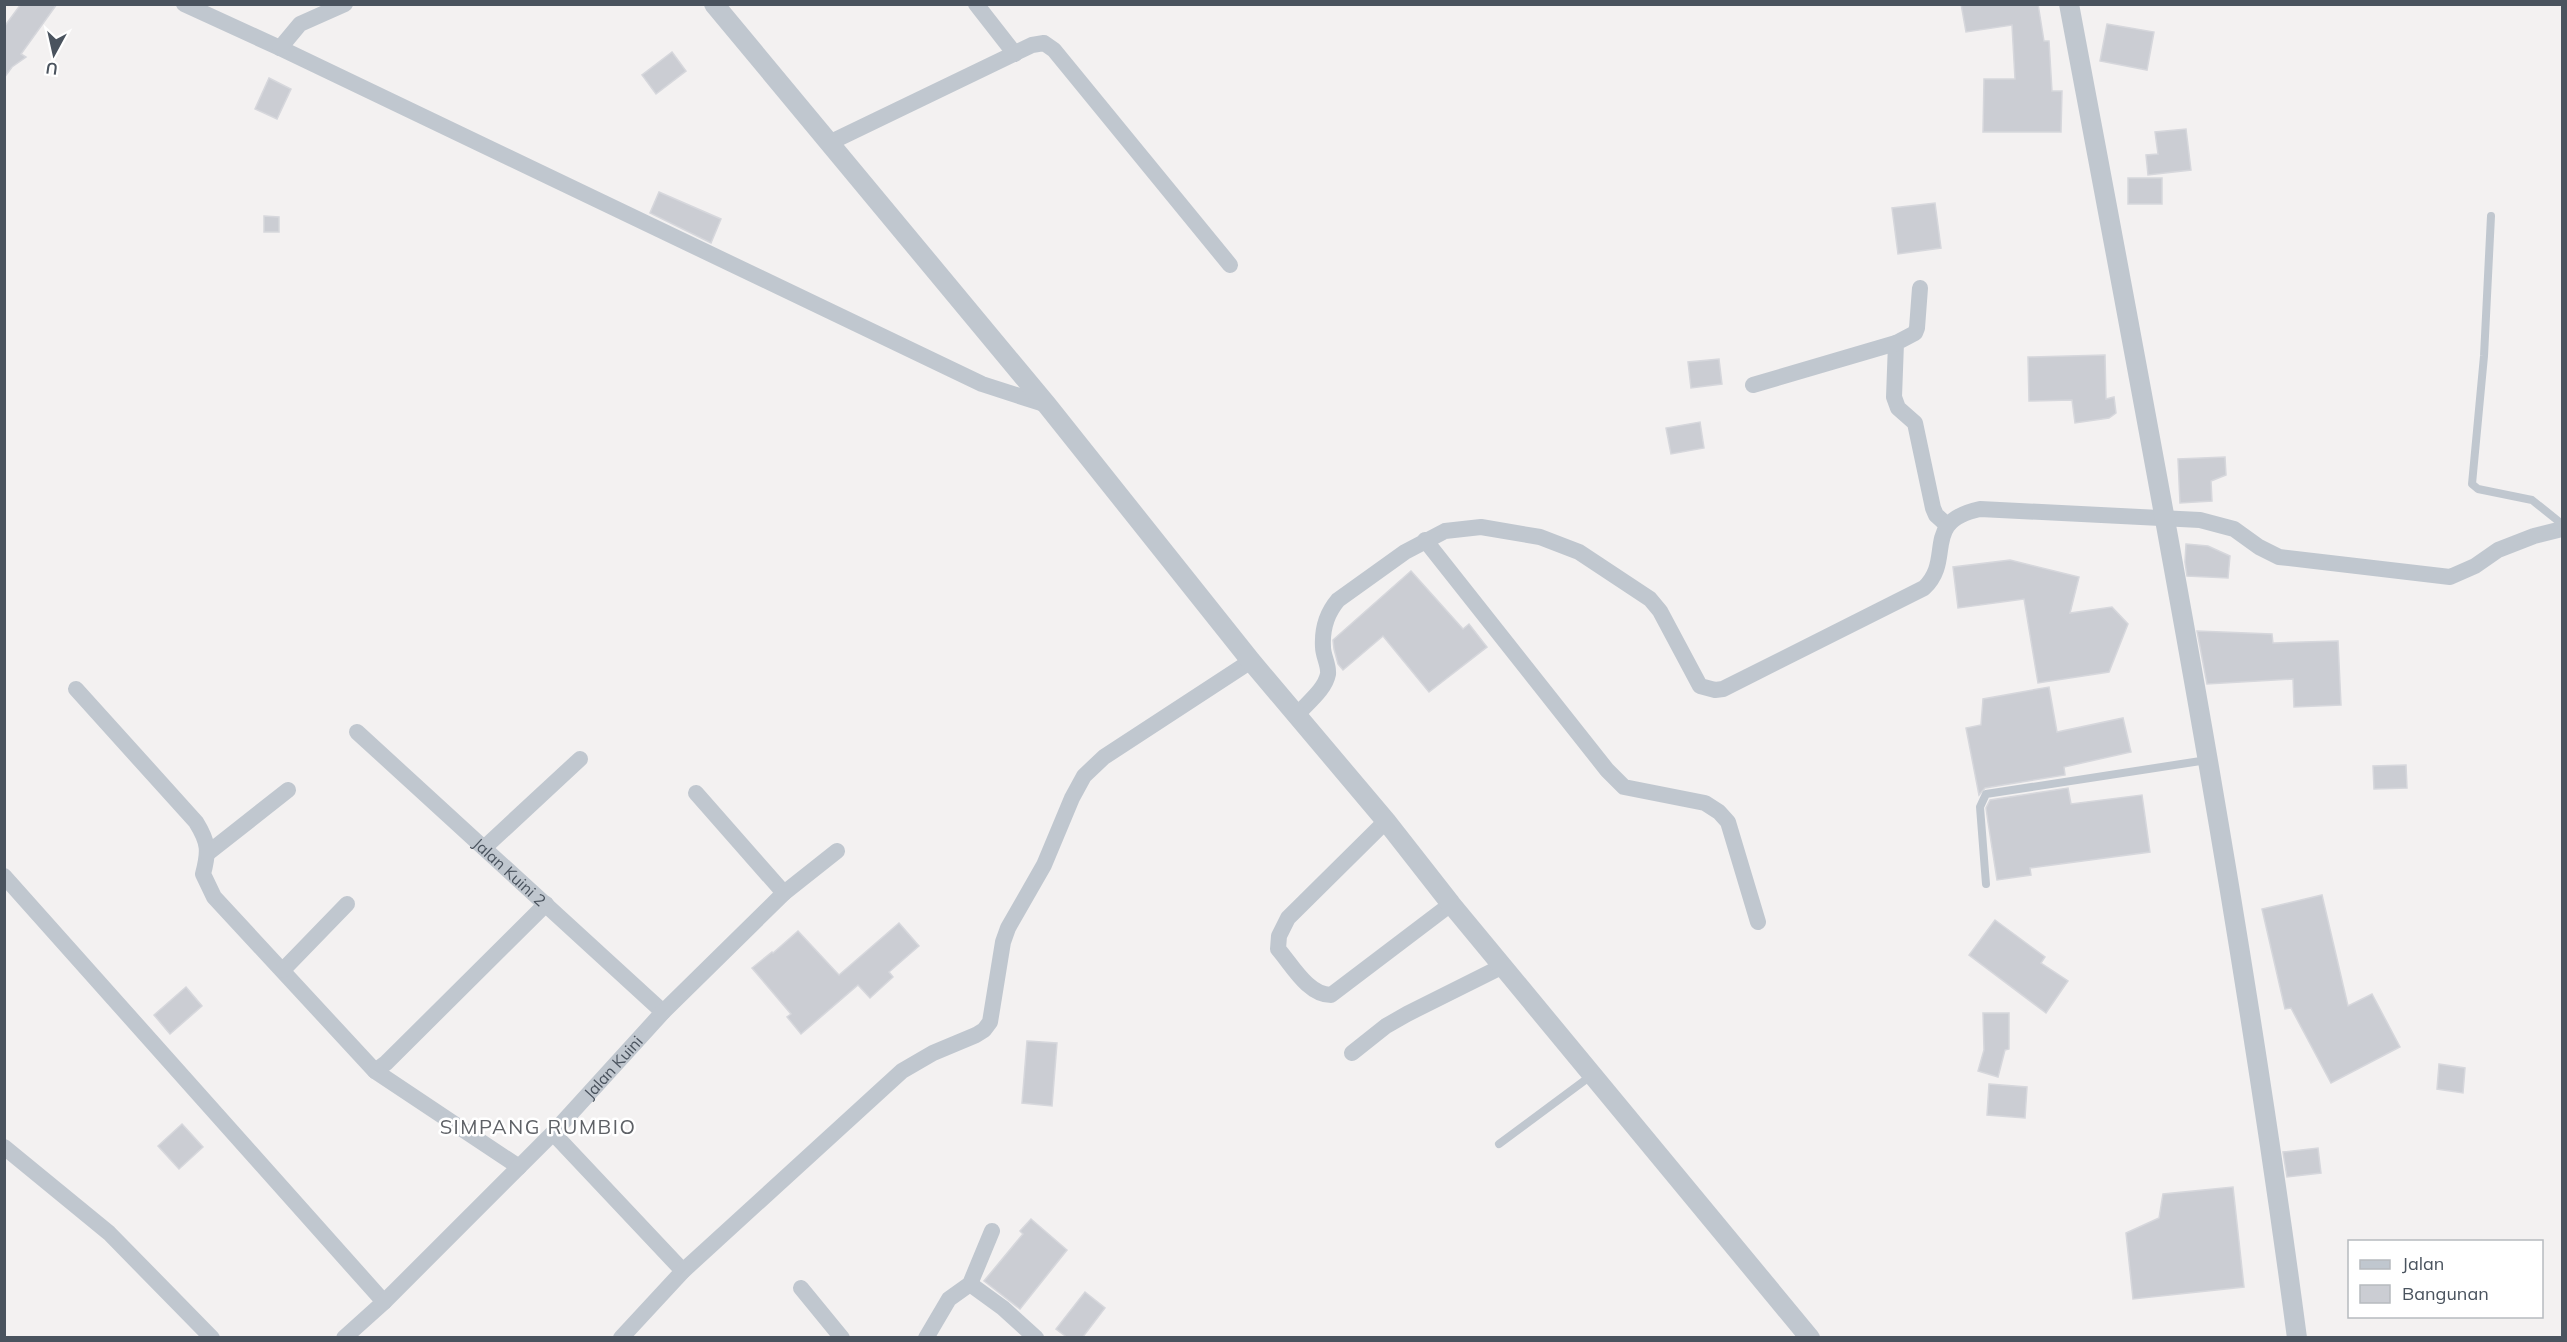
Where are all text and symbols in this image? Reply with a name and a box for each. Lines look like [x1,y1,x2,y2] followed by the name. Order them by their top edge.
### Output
[24,24,84,84] north arrow
[45,58,59,80] text: U
[469,833,550,910] street label: Jalan Kuini 2
[579,1031,647,1103] street label: Jalan Kuini
[440,1114,636,1139] district label: SIMPANG RUMBIO
[2348,1240,2543,1318] legend
[2402,1252,2444,1275] text: Jalan
[2402,1282,2489,1305] text: Bangunan

